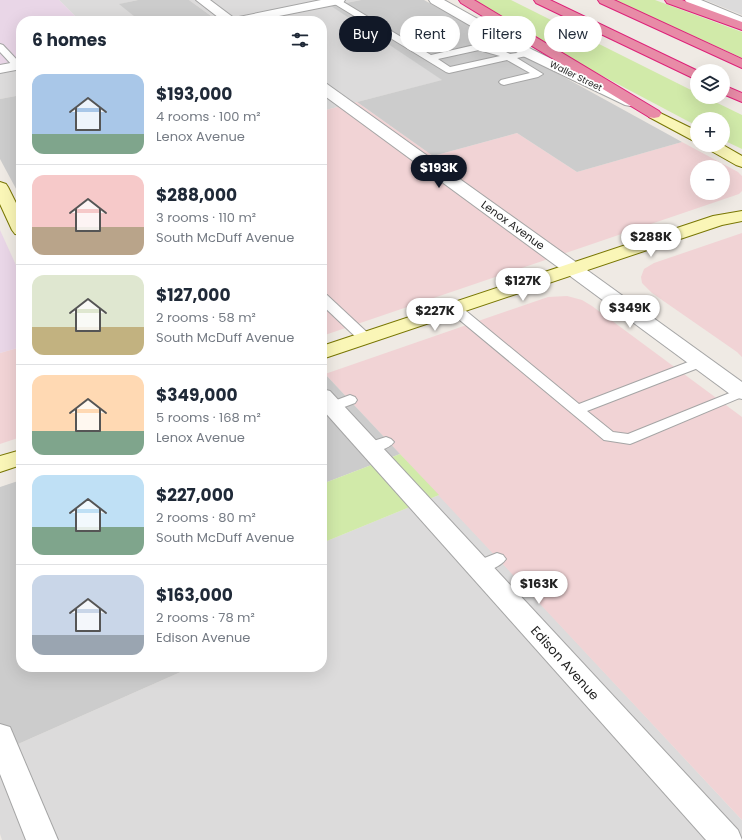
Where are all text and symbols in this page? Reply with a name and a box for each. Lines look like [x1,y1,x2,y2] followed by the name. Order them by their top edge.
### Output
[339,16,392,52] chip: Buy
[400,16,460,52] chip: Rent
[468,16,536,52] chip: Filters
[544,16,602,52] chip: New
[32,28,107,52] text: 6 homes
[289,29,311,51] icon: filters
[548,58,604,94] street label: Waller Street
[690,64,730,200] map controls
[690,64,730,104] button: layers
[156,82,232,106] text: $193,000
[64,90,112,138] icon: home
[156,107,261,126] text: 4 rooms · 100 m²
[690,112,730,152] button: +
[156,127,245,146] text: Lenox Avenue
[411,155,467,189] pin: $193K
[420,158,458,177] text: $193K
[690,160,730,200] button: −
[156,183,237,207] text: $288,000
[64,191,112,239] icon: home
[478,196,548,254] street label: Lenox Avenue
[156,208,256,227] text: 3 rooms · 110 m²
[623,224,679,258] pin: $288K
[630,227,672,246] text: $288K
[156,228,294,247] text: South McDuff Avenue
[495,268,551,302] pin: $127K
[505,271,541,290] text: $127K
[156,283,231,307] text: $127,000
[64,291,112,339] icon: home
[602,295,658,329] pin: $349K
[407,298,463,332] pin: $227K
[609,298,651,317] text: $349K
[415,301,455,320] text: $227K
[156,308,256,327] text: 2 rooms · 58 m²
[156,328,294,347] text: South McDuff Avenue
[156,383,238,407] text: $349,000
[64,391,112,439] icon: home
[156,408,261,427] text: 5 rooms · 168 m²
[156,428,245,447] text: Lenox Avenue
[156,483,234,507] text: $227,000
[64,491,112,539] icon: home
[156,508,256,527] text: 2 rooms · 80 m²
[156,528,294,547] text: South McDuff Avenue
[511,571,567,605] pin: $163K
[520,574,558,593] text: $163K
[156,583,233,607] text: $163,000
[64,591,112,639] icon: home
[156,608,255,627] text: 2 rooms · 78 m²
[526,622,604,704] street label: Edison Avenue
[156,628,250,647] text: Edison Avenue

